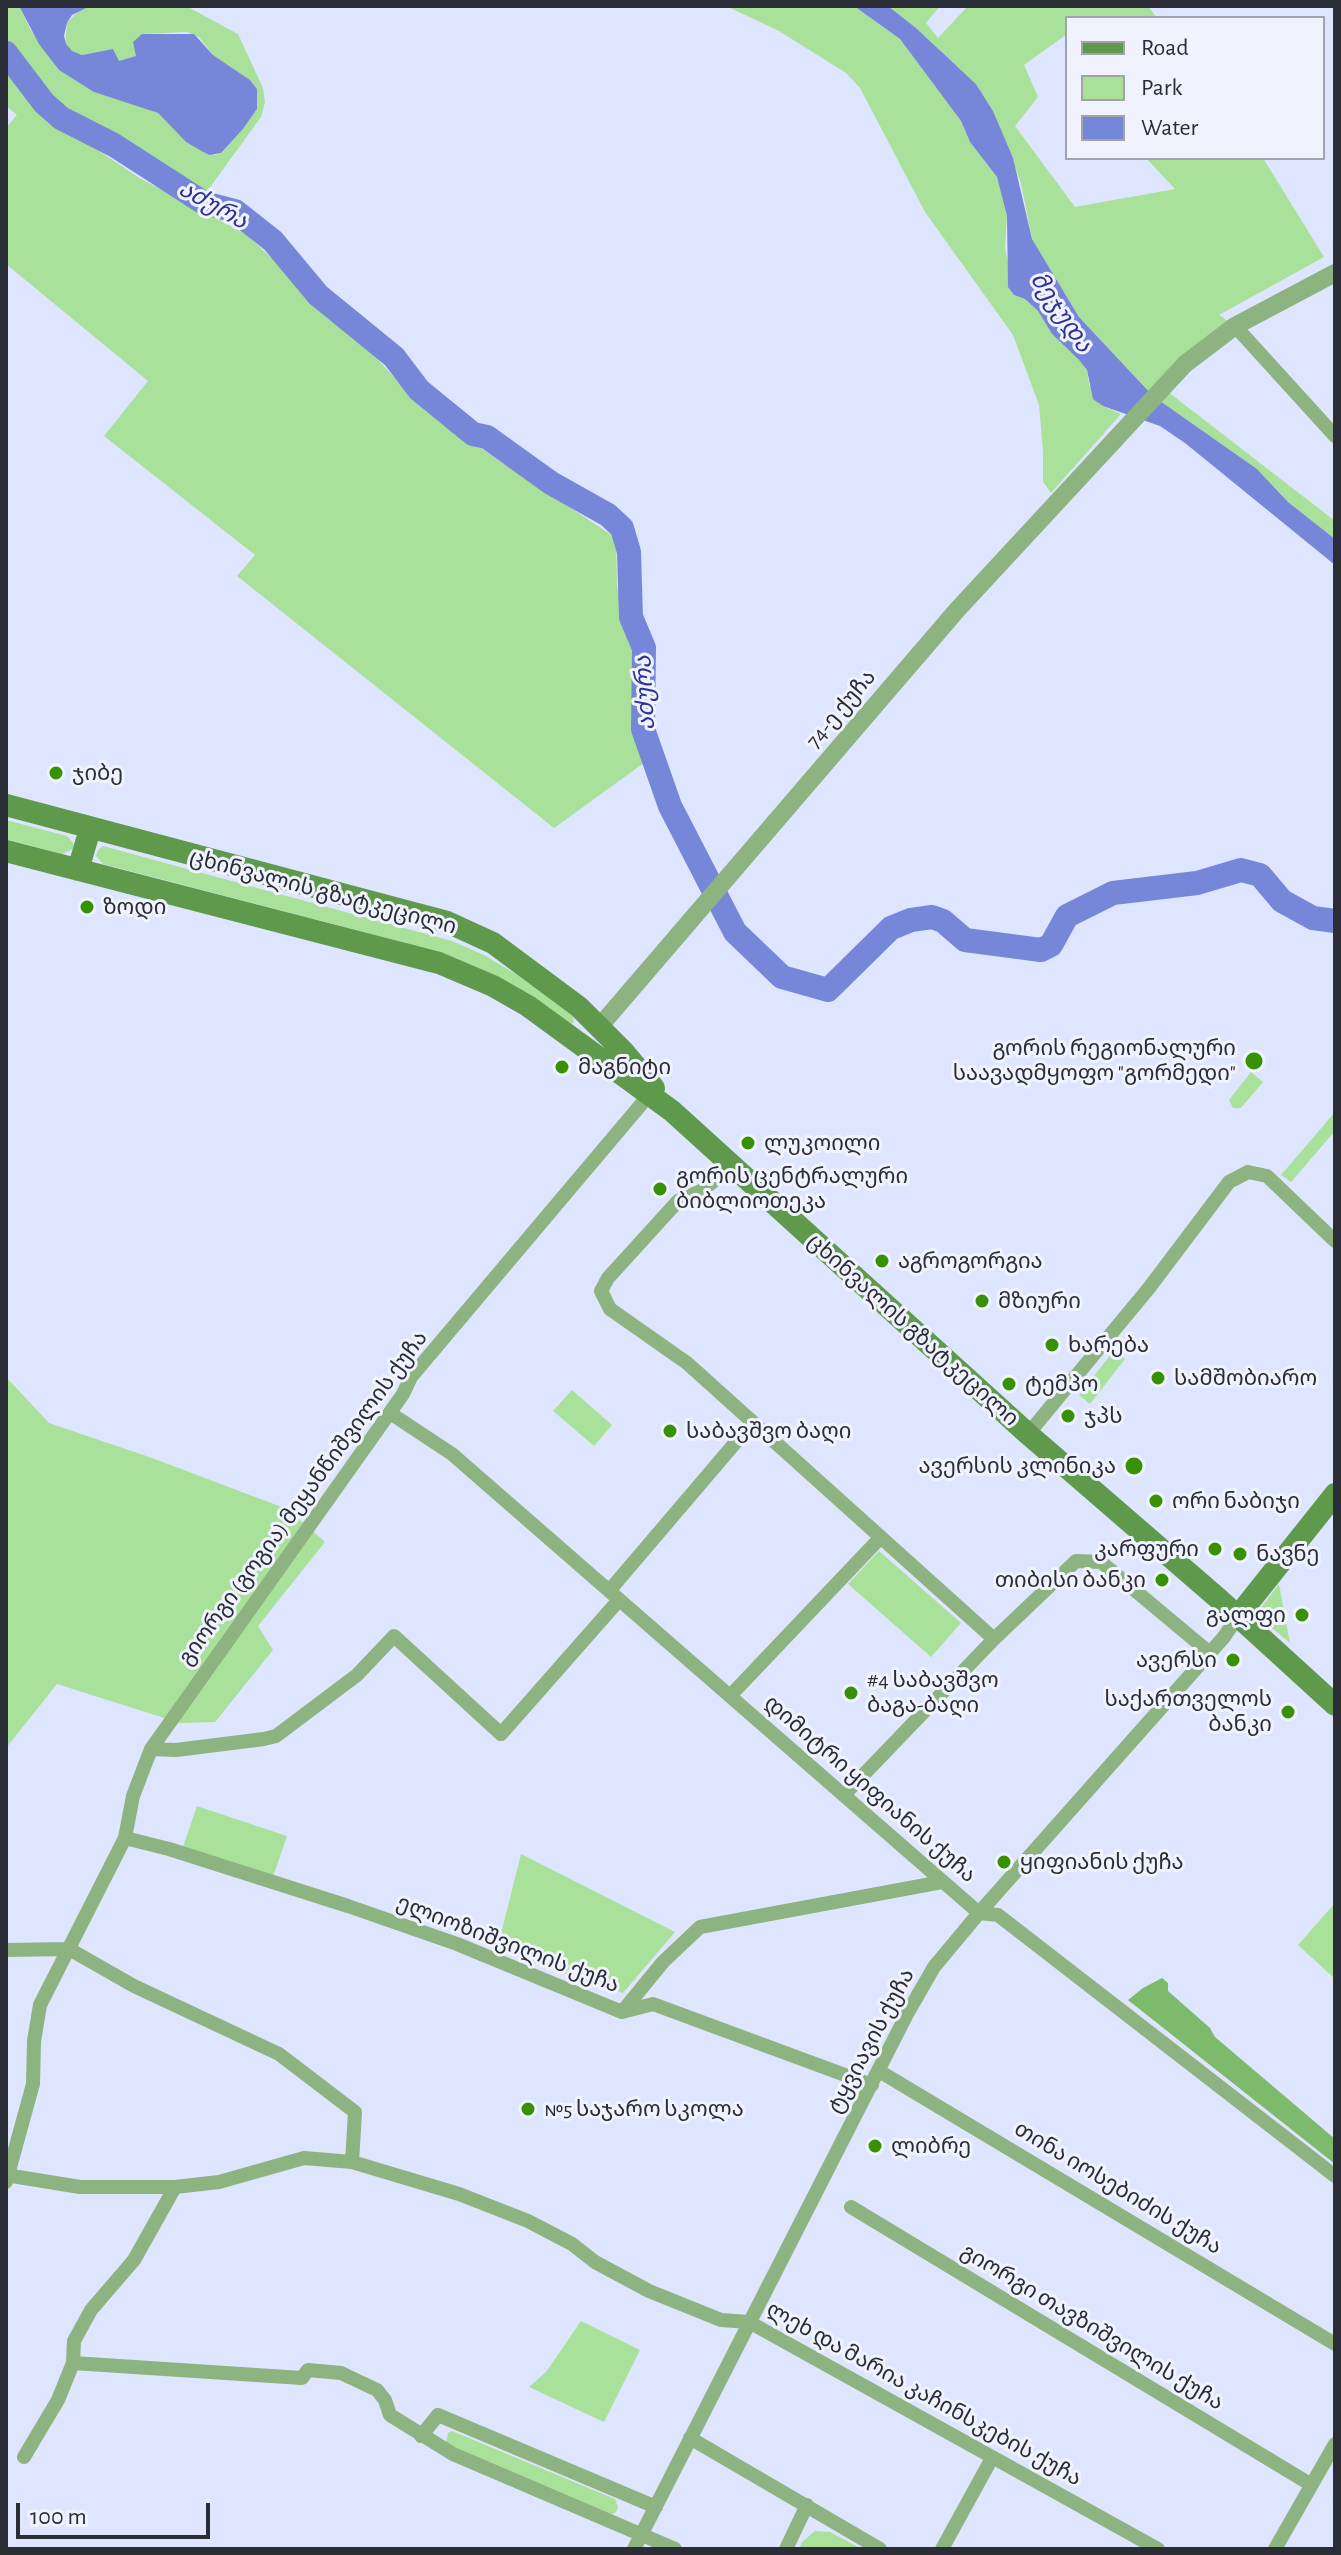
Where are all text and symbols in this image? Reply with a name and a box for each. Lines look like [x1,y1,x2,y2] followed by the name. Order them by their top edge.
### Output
[1065,16,1325,160] legend
[1141,36,1189,60] text: Road
[1141,76,1182,100] text: Park
[1141,116,1198,140] text: Water
[173,174,253,236] water label: აძურა
[1024,266,1098,358] water label: მეჯუდა
[629,655,661,731] water label: აძურა
[801,664,881,754] street label: 74-ე ქუჩა
[72,760,123,786] place label: ჯიბე
[47,764,65,782] marker: ჯიბე
[187,844,459,940] street label: ცხინვალის გზატკეცილი
[103,894,166,920] place label: ზოდი
[78,898,96,916] marker: ზოდი
[953,1035,1236,1086] place label: გორის რეგიონალური საავადმყოფო "გორმედი"
[1243,1050,1265,1072] marker: გორის რეგიონალური საავადმყოფო "გორმედი"
[578,1054,671,1080] place label: მაგნიტი
[553,1058,571,1076] marker: მაგნიტი
[764,1130,880,1156] place label: ლუკოილი
[739,1134,757,1152] marker: ლუკოილი
[676,1163,908,1214] place label: გორის ცენტრალური ბიბლიოთეკა
[651,1180,669,1198] marker: გორის ცენტრალური ბიბლიოთეკა
[802,1228,1024,1432] street label: ცხინვალის გზატკეცილი
[898,1248,1043,1274] place label: აგროგორგია
[873,1252,891,1270] marker: აგროგორგია
[998,1288,1081,1314] place label: მზიური
[973,1292,991,1310] marker: მზიური
[173,1326,433,1670] street label: გიორგი (გოგია) მეყანწიშვილის ქუჩა
[1068,1332,1149,1358] place label: ხარება
[1043,1336,1061,1354] marker: ხარება
[1174,1365,1317,1391] place label: სამშობიარო
[1149,1369,1167,1387] marker: სამშობიარო
[1025,1371,1099,1397] place label: ტემპო
[1000,1375,1018,1393] marker: ტემპო
[1084,1403,1122,1429] place label: ჯპს
[1059,1407,1077,1425] marker: ჯპს
[686,1418,851,1444] place label: საბავშვო ბაღი
[661,1422,679,1440] marker: საბავშვო ბაღი
[919,1453,1116,1479] place label: ავერსის კლინიკა
[1123,1455,1145,1477] marker: ავერსის კლინიკა
[1172,1488,1300,1514] place label: ორი ნაბიჯი
[1147,1492,1165,1510] marker: ორი ნაბიჯი
[1094,1536,1199,1562] place label: კარფური
[1206,1540,1224,1558] marker: კარფური
[1256,1541,1319,1567] place label: ნავნე
[1231,1545,1249,1563] marker: ნავნე
[995,1567,1146,1593] place label: თიბისი ბანკი
[1153,1571,1171,1589] marker: თიბისი ბანკი
[1206,1602,1286,1628] place label: გალფი
[1293,1606,1311,1624] marker: გალფი
[1136,1647,1217,1673] place label: ავერსი
[1224,1651,1242,1669] marker: ავერსი
[867,1667,999,1718] place label: #4 საბავშვო ბაგა-ბაღი
[842,1684,860,1702] marker: #4 საბავშვო ბაგა-ბაღი
[1105,1686,1272,1738] place label: საქართველოს ბანკი
[759,1690,981,1888] street label: დიმიტრი ყიფიანის ქუჩა
[1279,1703,1297,1721] marker: საქართველოს ბანკი
[1020,1849,1184,1875] place label: ყიფიანის ქუჩა
[995,1853,1013,1871] marker: ყიფიანის ქუჩა
[393,1889,623,1999] street label: ელიოზიშვილის ქუჩა
[822,1964,920,2118] street label: ტყვიავის ქუჩა
[544,2096,744,2122] place label: №5 საჯარო სკოლა
[519,2100,537,2118] marker: №5 საჯარო სკოლა
[1009,2116,1227,2260] street label: თინა იოსებიძის ქუჩა
[891,2133,971,2159] place label: ლიბრე
[866,2137,884,2155] marker: ლიბრე
[956,2238,1228,2416] street label: გიორგი თავზიშვილის ქუჩა
[762,2296,1086,2492] street label: ლეხ და მარია კაჩინსკების ქუჩა
[20,2487,214,2537] scale bar
[30,2505,87,2529] text: 100 m

